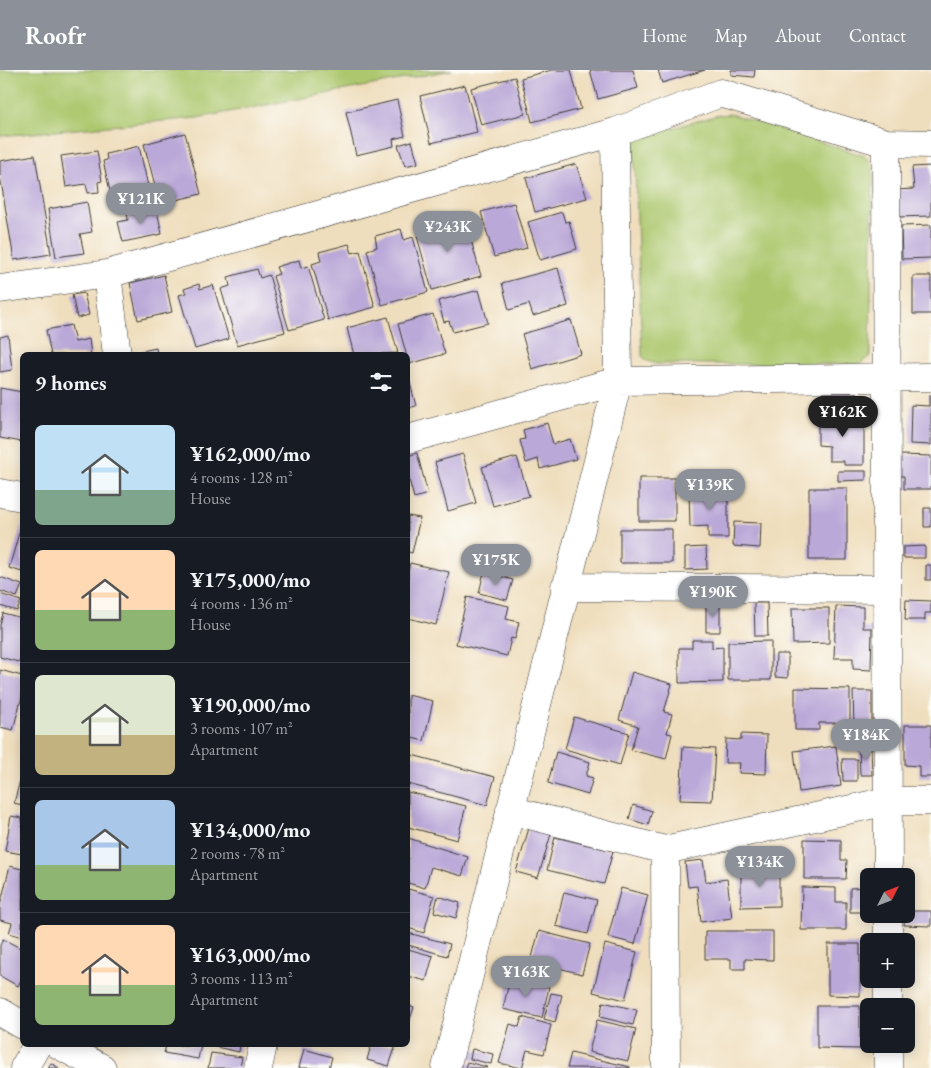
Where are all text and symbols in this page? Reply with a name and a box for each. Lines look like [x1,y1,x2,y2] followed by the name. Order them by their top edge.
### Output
[25,20,86,51] text: Roofr
[642,24,687,47] text: Home
[715,24,747,47] text: Map
[775,24,821,47] text: About
[849,24,906,47] text: Contact
[106,182,176,225] pin: ¥121K
[117,188,165,209] text: ¥121K
[413,210,483,253] pin: ¥243K
[424,216,472,237] text: ¥243K
[367,368,395,396] icon: filters
[35,369,107,396] text: 9 homes
[808,396,878,438] pin: ¥162K
[819,401,867,422] text: ¥162K
[190,440,310,467] text: ¥162,000/mo
[75,445,135,505] icon: home
[190,467,293,488] text: 4 rooms · 128 m²
[675,468,745,511] pin: ¥139K
[686,474,734,495] text: ¥139K
[190,488,231,509] text: House
[461,544,531,586] pin: ¥175K
[472,549,520,570] text: ¥175K
[190,566,310,593] text: ¥175,000/mo
[75,570,135,630] icon: home
[678,576,748,618] pin: ¥190K
[689,581,737,602] text: ¥190K
[190,593,293,614] text: 4 rooms · 136 m²
[190,614,231,635] text: House
[190,691,310,718] text: ¥190,000/mo
[75,695,135,755] icon: home
[190,718,293,739] text: 3 rooms · 107 m²
[831,718,901,761] pin: ¥184K
[842,724,890,745] text: ¥184K
[190,739,258,760] text: Apartment
[190,816,310,843] text: ¥134,000/mo
[75,820,135,880] icon: home
[190,843,285,864] text: 2 rooms · 78 m²
[725,846,795,888] pin: ¥134K
[736,851,784,872] text: ¥134K
[190,864,258,885] text: Apartment
[860,868,915,922] north arrow
[860,868,915,1053] map controls
[860,933,915,988] button: +
[190,941,310,968] text: ¥163,000/mo
[75,945,135,1005] icon: home
[491,956,561,998] pin: ¥163K
[502,961,550,982] text: ¥163K
[190,968,293,989] text: 3 rooms · 113 m²
[190,989,258,1010] text: Apartment
[860,998,915,1053] button: −

